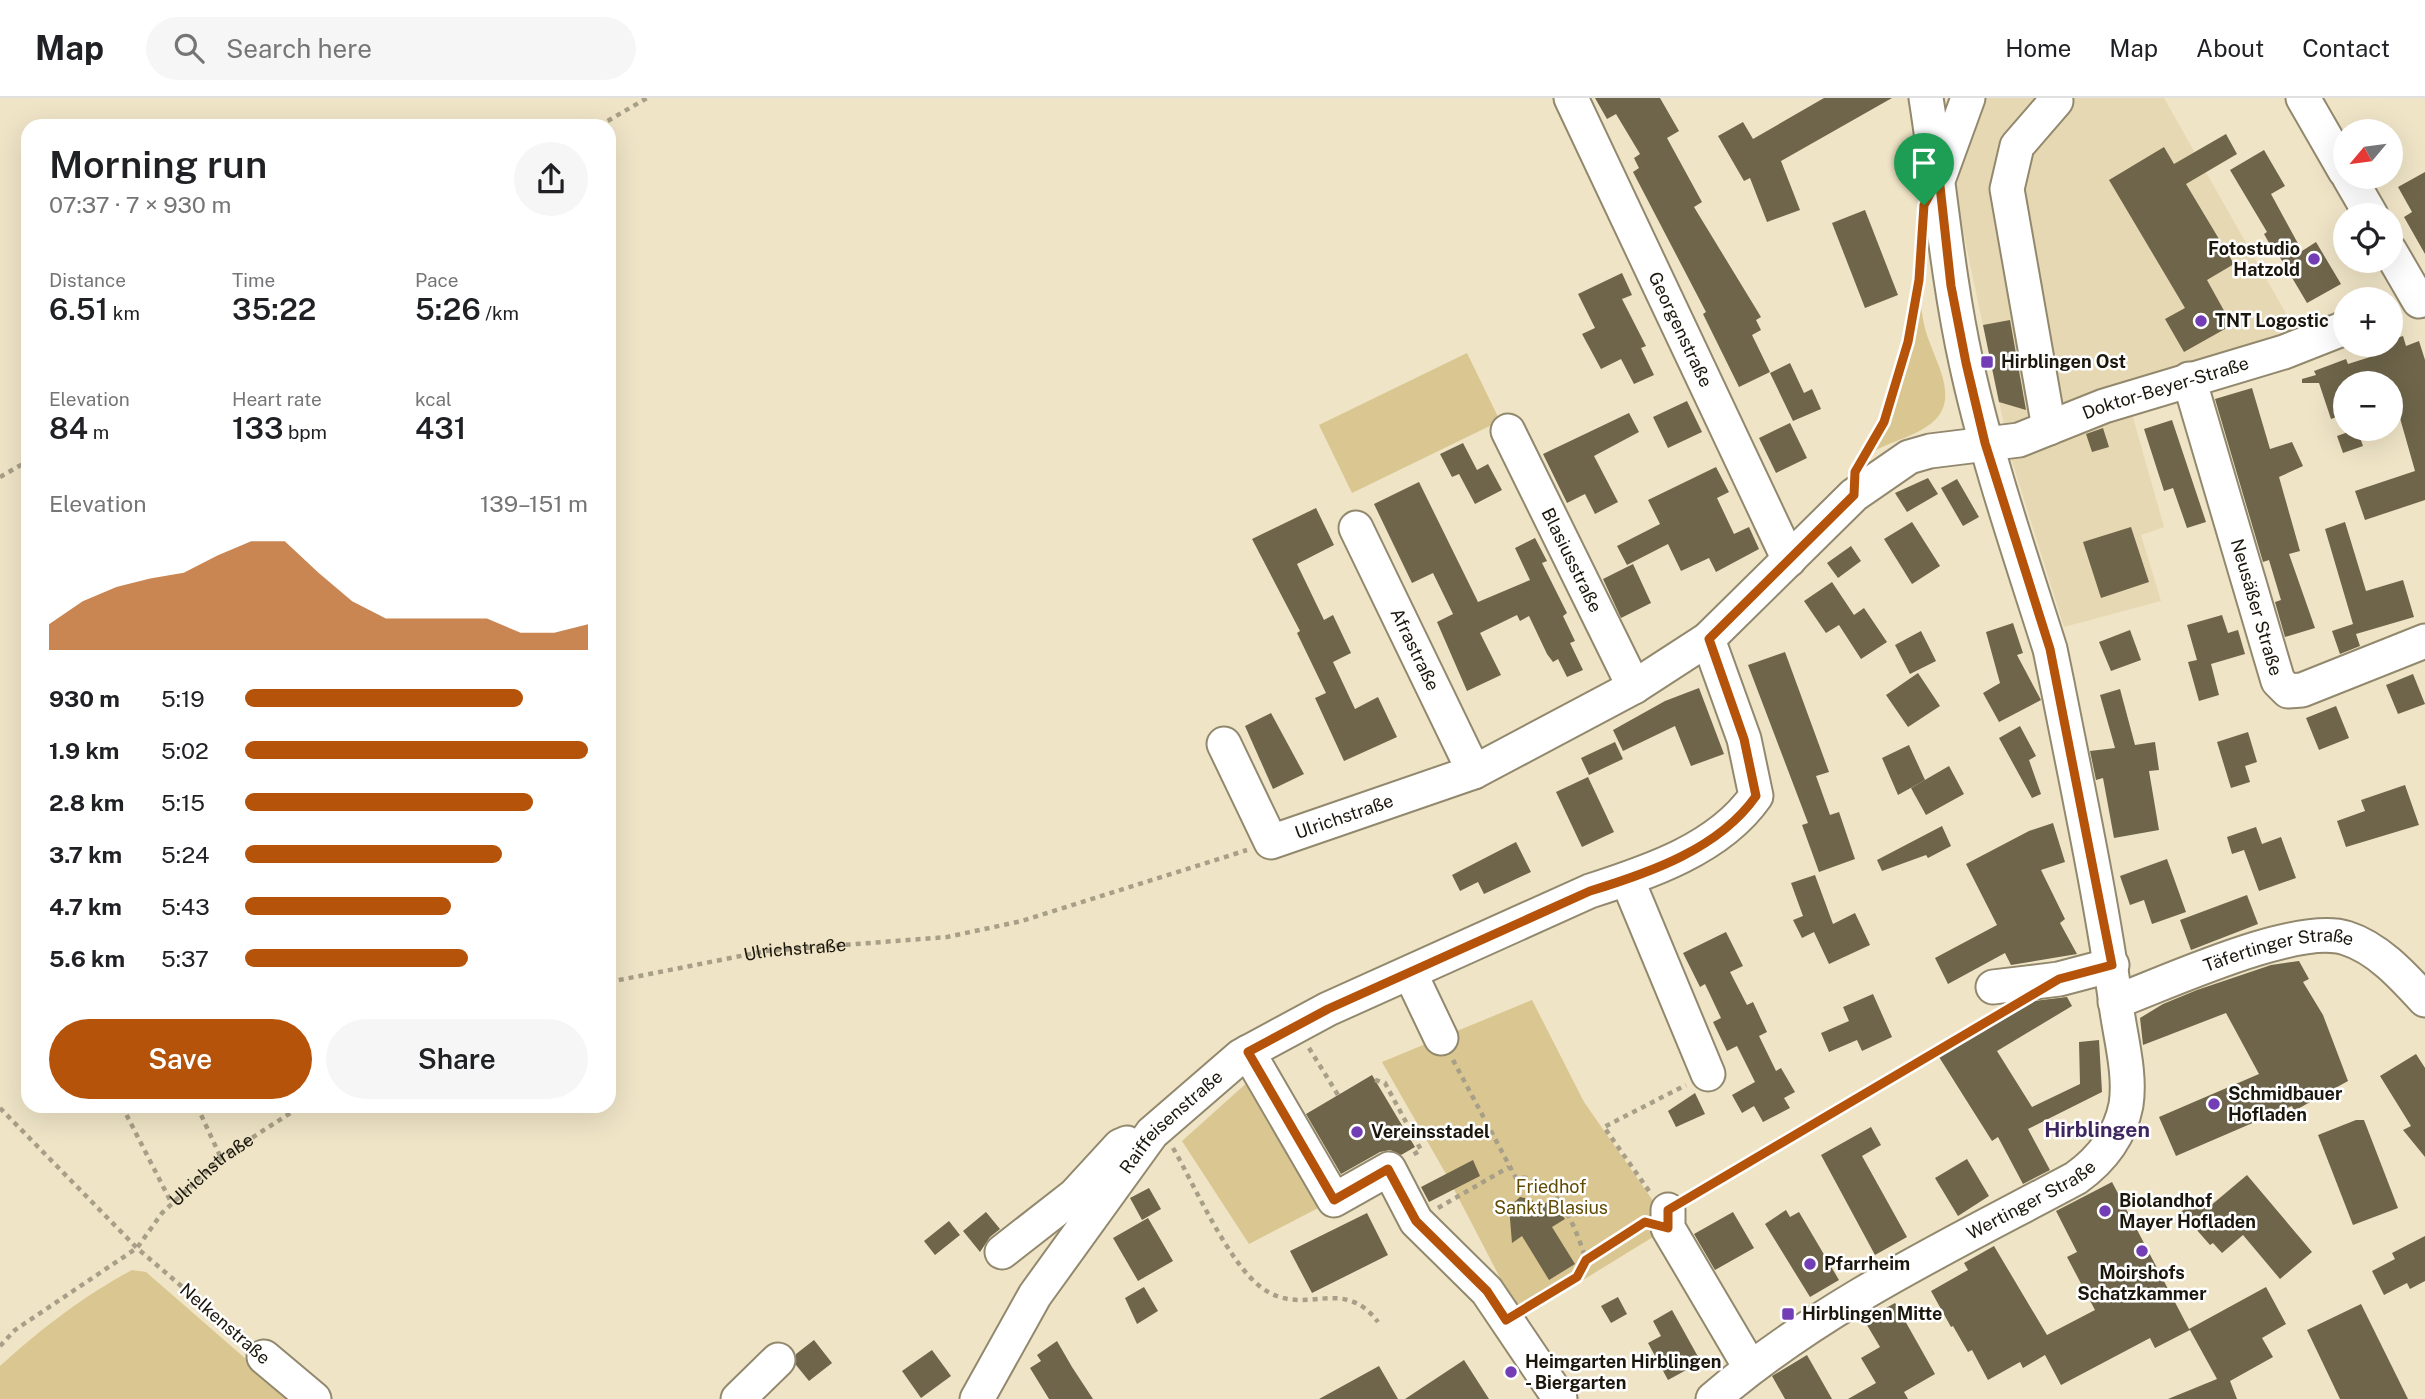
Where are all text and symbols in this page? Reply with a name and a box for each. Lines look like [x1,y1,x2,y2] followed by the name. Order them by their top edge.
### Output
[146,17,636,80] search box
[35,29,104,67] text: Map
[170,29,208,67] icon: search
[226,33,372,64] text: Search here
[2005,34,2071,62] text: Home
[2109,34,2158,62] text: Map
[2196,34,2264,62] text: About
[2302,34,2390,62] text: Contact
[2333,119,2403,189] north arrow
[2333,119,2403,441] map controls
[1894,133,1954,205] pin
[49,142,267,187] text: Morning run
[514,142,588,216] button: share
[1905,144,1943,182] icon: arrive
[49,191,231,218] text: 07:37 · 7 × 930 m
[2333,203,2403,273] button: locate
[2208,238,2300,280] place label: Fotostudio Hatzold
[2306,251,2322,267] marker: Fotostudio Hatzold
[1644,268,1717,390] street label: Georgenstraße
[49,269,126,291] text: Distance
[232,269,275,291] text: Time
[415,269,458,291] text: Pace
[2333,287,2403,357] button: +
[49,291,108,327] text: 6.51
[232,291,316,327] text: 35:22
[415,291,481,327] text: 5:26
[108,302,140,324] text: km
[481,302,519,324] text: /km
[2215,310,2329,331] place label: TNT Logostic
[2193,313,2209,329] marker: TNT Logostic
[2001,351,2126,372] place label: Hirblingen Ost
[2079,352,2251,424] street label: Doktor-Beyer-Straße
[1979,354,1995,370] marker: Hirblingen Ost
[2333,371,2403,441] button: −
[49,388,130,410] text: Elevation
[232,388,322,410] text: Heart rate
[415,388,452,410] text: kcal
[49,410,88,446] text: 84
[232,410,283,446] text: 133
[415,410,466,446] text: 431
[88,421,109,443] text: m
[283,421,327,443] text: bpm
[49,490,147,517] text: Elevation
[480,490,588,517] text: 139–151 m
[1537,504,1607,616] street label: Blasiusstraße
[2227,536,2287,678] street label: Neusäßer Straße
[1386,605,1444,694] street label: Afrastraße
[49,685,120,712] text: 930 m
[161,685,205,712] text: 5:19
[49,737,119,764] text: 1.9 km
[161,737,209,764] text: 5:02
[49,789,124,816] text: 2.8 km
[161,789,205,816] text: 5:15
[1292,790,1396,843] street label: Ulrichstraße
[49,841,122,868] text: 3.7 km
[161,841,210,868] text: 5:24
[49,893,122,920] text: 4.7 km
[161,893,210,920] text: 5:43
[2200,924,2357,976] street label: Täfertinger Straße
[742,934,847,965] street label: Ulrichstraße
[49,945,125,972] text: 5.6 km
[161,945,209,972] text: 5:37
[49,1019,312,1099] button: Save
[326,1019,588,1099] button: Share
[1115,1066,1227,1178] street label: Raiffeisenstraße
[2228,1083,2343,1125] place label: Schmidbauer Hofladen
[2206,1096,2222,1112] marker: Schmidbauer Hofladen
[2044,1117,2150,1142] district label: Hirblingen
[1371,1121,1490,1142] place label: Vereinsstadel
[1349,1124,1365,1140] marker: Vereinsstadel
[165,1129,257,1210] street label: Ulrichstraße
[1963,1156,2100,1244] street label: Wertinger Straße
[1494,1176,1608,1218] park label: Friedhof Sankt Blasius
[2119,1190,2256,1232] place label: Biolandhof Mayer Hofladen
[2097,1203,2113,1219] marker: Biolandhof Mayer Hofladen
[2134,1243,2150,1259] marker: Moirshofs Schatzkammer
[1824,1253,1910,1274] place label: Pfarrheim
[1802,1256,1818,1272] marker: Pfarrheim
[2077,1262,2207,1304] place label: Moirshofs Schatzkammer
[176,1279,275,1368] street label: Nelkenstraße
[1802,1303,1942,1324] place label: Hirblingen Mitte
[1780,1306,1796,1322] marker: Hirblingen Mitte
[1525,1351,1721,1393] place label: Heimgarten Hirblingen - Biergarten
[1503,1364,1519,1380] marker: Heimgarten Hirblingen - Biergarten

